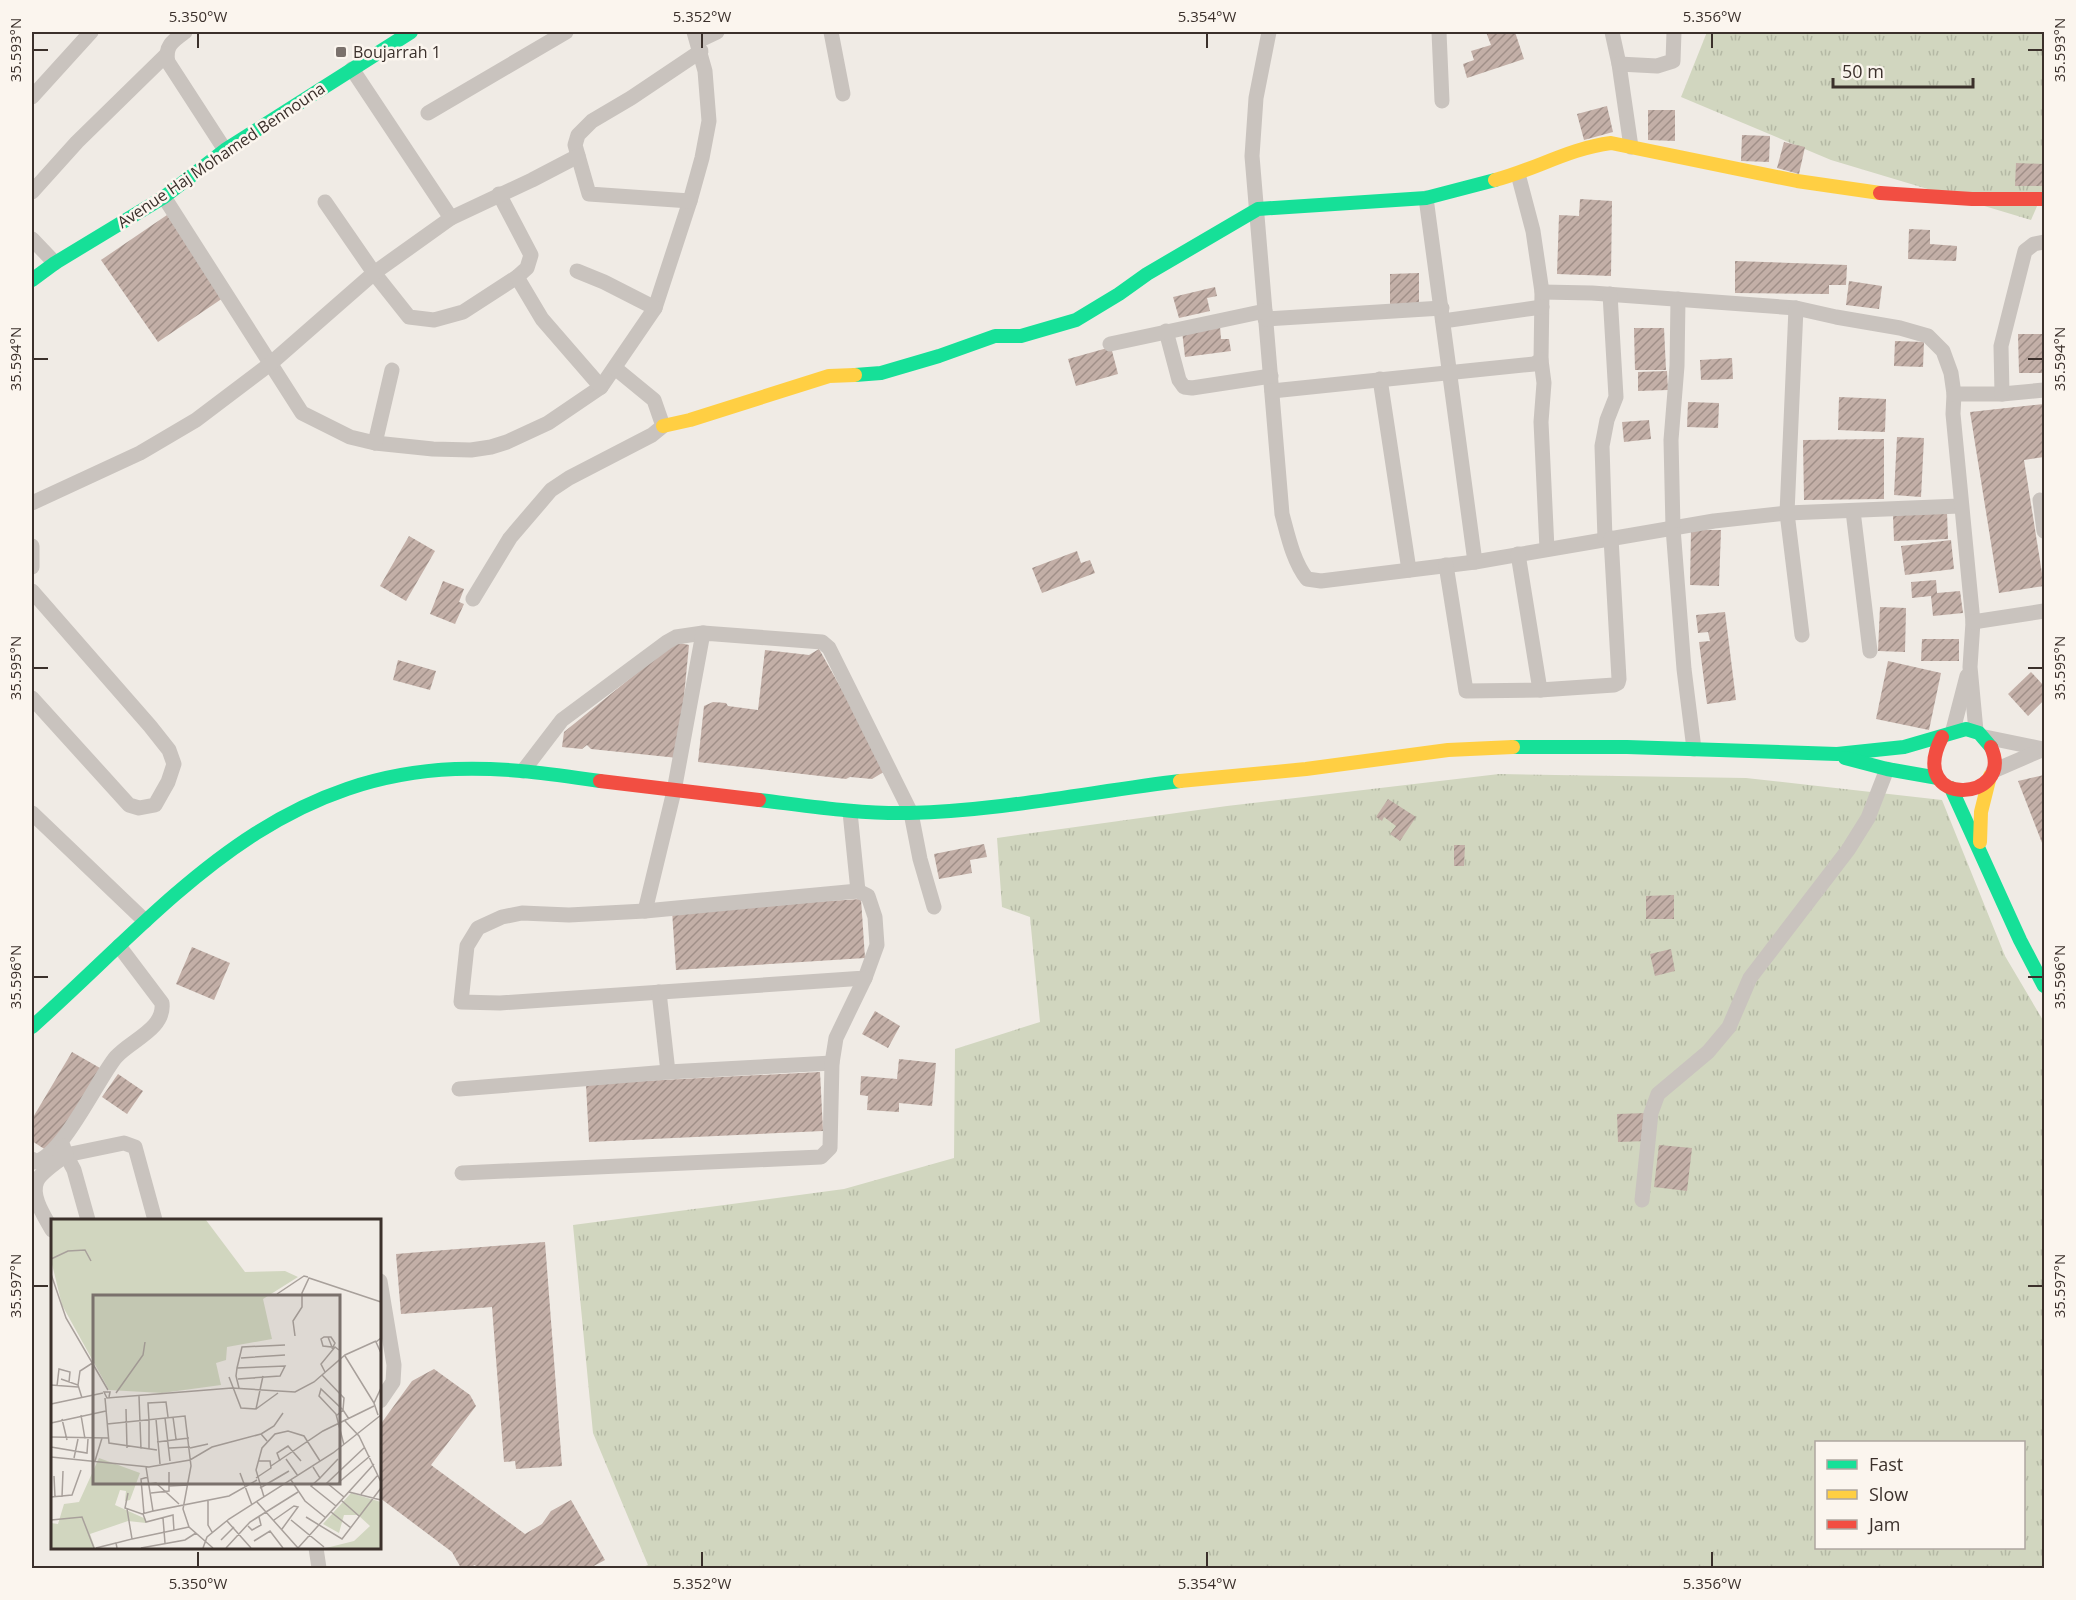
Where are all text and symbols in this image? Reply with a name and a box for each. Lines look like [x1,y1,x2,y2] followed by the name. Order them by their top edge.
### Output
[169,6,227,26] text: 5.350°W
[673,6,731,26] text: 5.352°W
[1178,6,1236,26] text: 5.354°W
[1683,6,1741,26] text: 5.356°W
[5,18,25,82] text: 35.593°N
[2049,18,2069,82] text: 35.593°N
[353,41,441,63] place label: Boujarrah 1
[334,45,348,59] marker: Boujarrah 1
[1833,51,1972,89] scale bar
[1842,59,1884,83] text: 50 m
[113,77,329,233] street label: Avenue Haj Mohamed Bennouna
[5,327,25,391] text: 35.594°N
[2049,327,2069,391] text: 35.594°N
[5,636,25,700] text: 35.595°N
[2049,636,2069,700] text: 35.595°N
[5,945,25,1009] text: 35.596°N
[2049,945,2069,1009] text: 35.596°N
[51,1219,381,1549] inset map
[5,1254,25,1318] text: 35.597°N
[2049,1254,2069,1318] text: 35.597°N
[1815,1441,2025,1549] legend
[1869,1452,1903,1476] text: Fast
[1869,1482,1908,1506] text: Slow
[1867,1512,1901,1536] text: Jam
[169,1573,227,1593] text: 5.350°W
[673,1573,731,1593] text: 5.352°W
[1178,1573,1236,1593] text: 5.354°W
[1683,1573,1741,1593] text: 5.356°W

